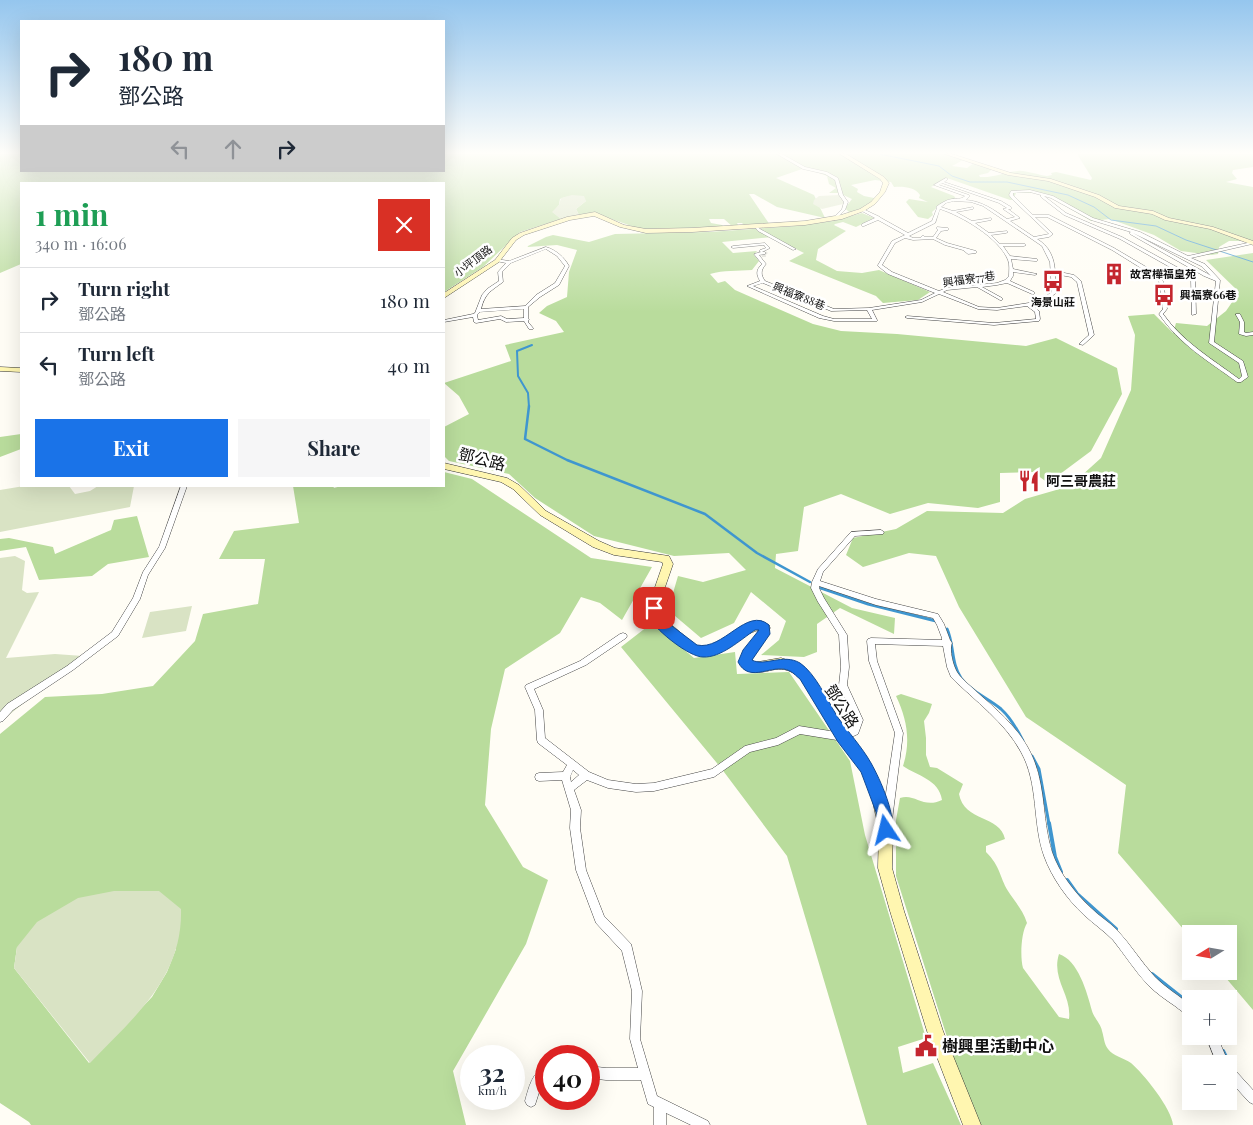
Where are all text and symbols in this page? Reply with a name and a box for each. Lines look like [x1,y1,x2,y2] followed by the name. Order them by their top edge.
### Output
[118,33,213,80] text: 180 m
[35,40,100,105] icon: right
[118,80,184,110] text: 鄧公路
[166,135,194,163] icon: left
[219,135,247,163] icon: ahead
[272,135,300,163] icon: right
[35,194,109,234] text: 1 min
[378,199,430,251] button: close
[35,233,126,254] text: 340 m · 16:06
[451,241,495,280] street label: 小坪頂路
[1101,261,1127,287] building icon: 故宮樺福皇苑
[1130,266,1196,281] place label: 故宮樺福皇苑
[942,267,996,290] street label: 興福寮77巷
[1040,268,1066,294] bus stop icon: 海景山莊
[78,275,170,301] text: Turn right
[771,278,828,313] street label: 興福寮88巷
[1151,282,1177,308] bus stop icon: 興福寮66巷
[35,286,63,314] icon: right
[380,287,430,313] text: 180 m
[1180,287,1236,302] place label: 興福寮66巷
[1031,294,1075,309] place label: 海景山莊
[78,303,126,324] text: 鄧公路
[78,340,155,366] text: Turn left
[35,351,63,379] icon: left
[388,352,430,378] text: 40 m
[78,368,126,389] text: 鄧公路
[35,419,228,477] button: Exit
[238,419,430,477] button: Share
[456,443,508,475] street label: 鄧公路
[1016,468,1042,494] restaurant icon: 阿三哥農莊
[1046,471,1116,490] place label: 阿三哥農莊
[633,587,675,629] pin
[640,594,668,622] icon: arrive
[821,680,864,732] street label: 鄧公路
[859,803,911,855] position arrow
[1182,925,1238,980] north arrow
[1182,925,1237,1110] map controls
[1182,990,1237,1045] button: +
[913,1033,939,1059] public building icon: 樹興里活動中心
[942,1035,1054,1056] place label: 樹興里活動中心
[535,1045,600,1110] speed limit sign: 40
[480,1055,505,1088] text: 32
[1182,1055,1237,1110] button: −
[478,1082,507,1098] text: km/h

